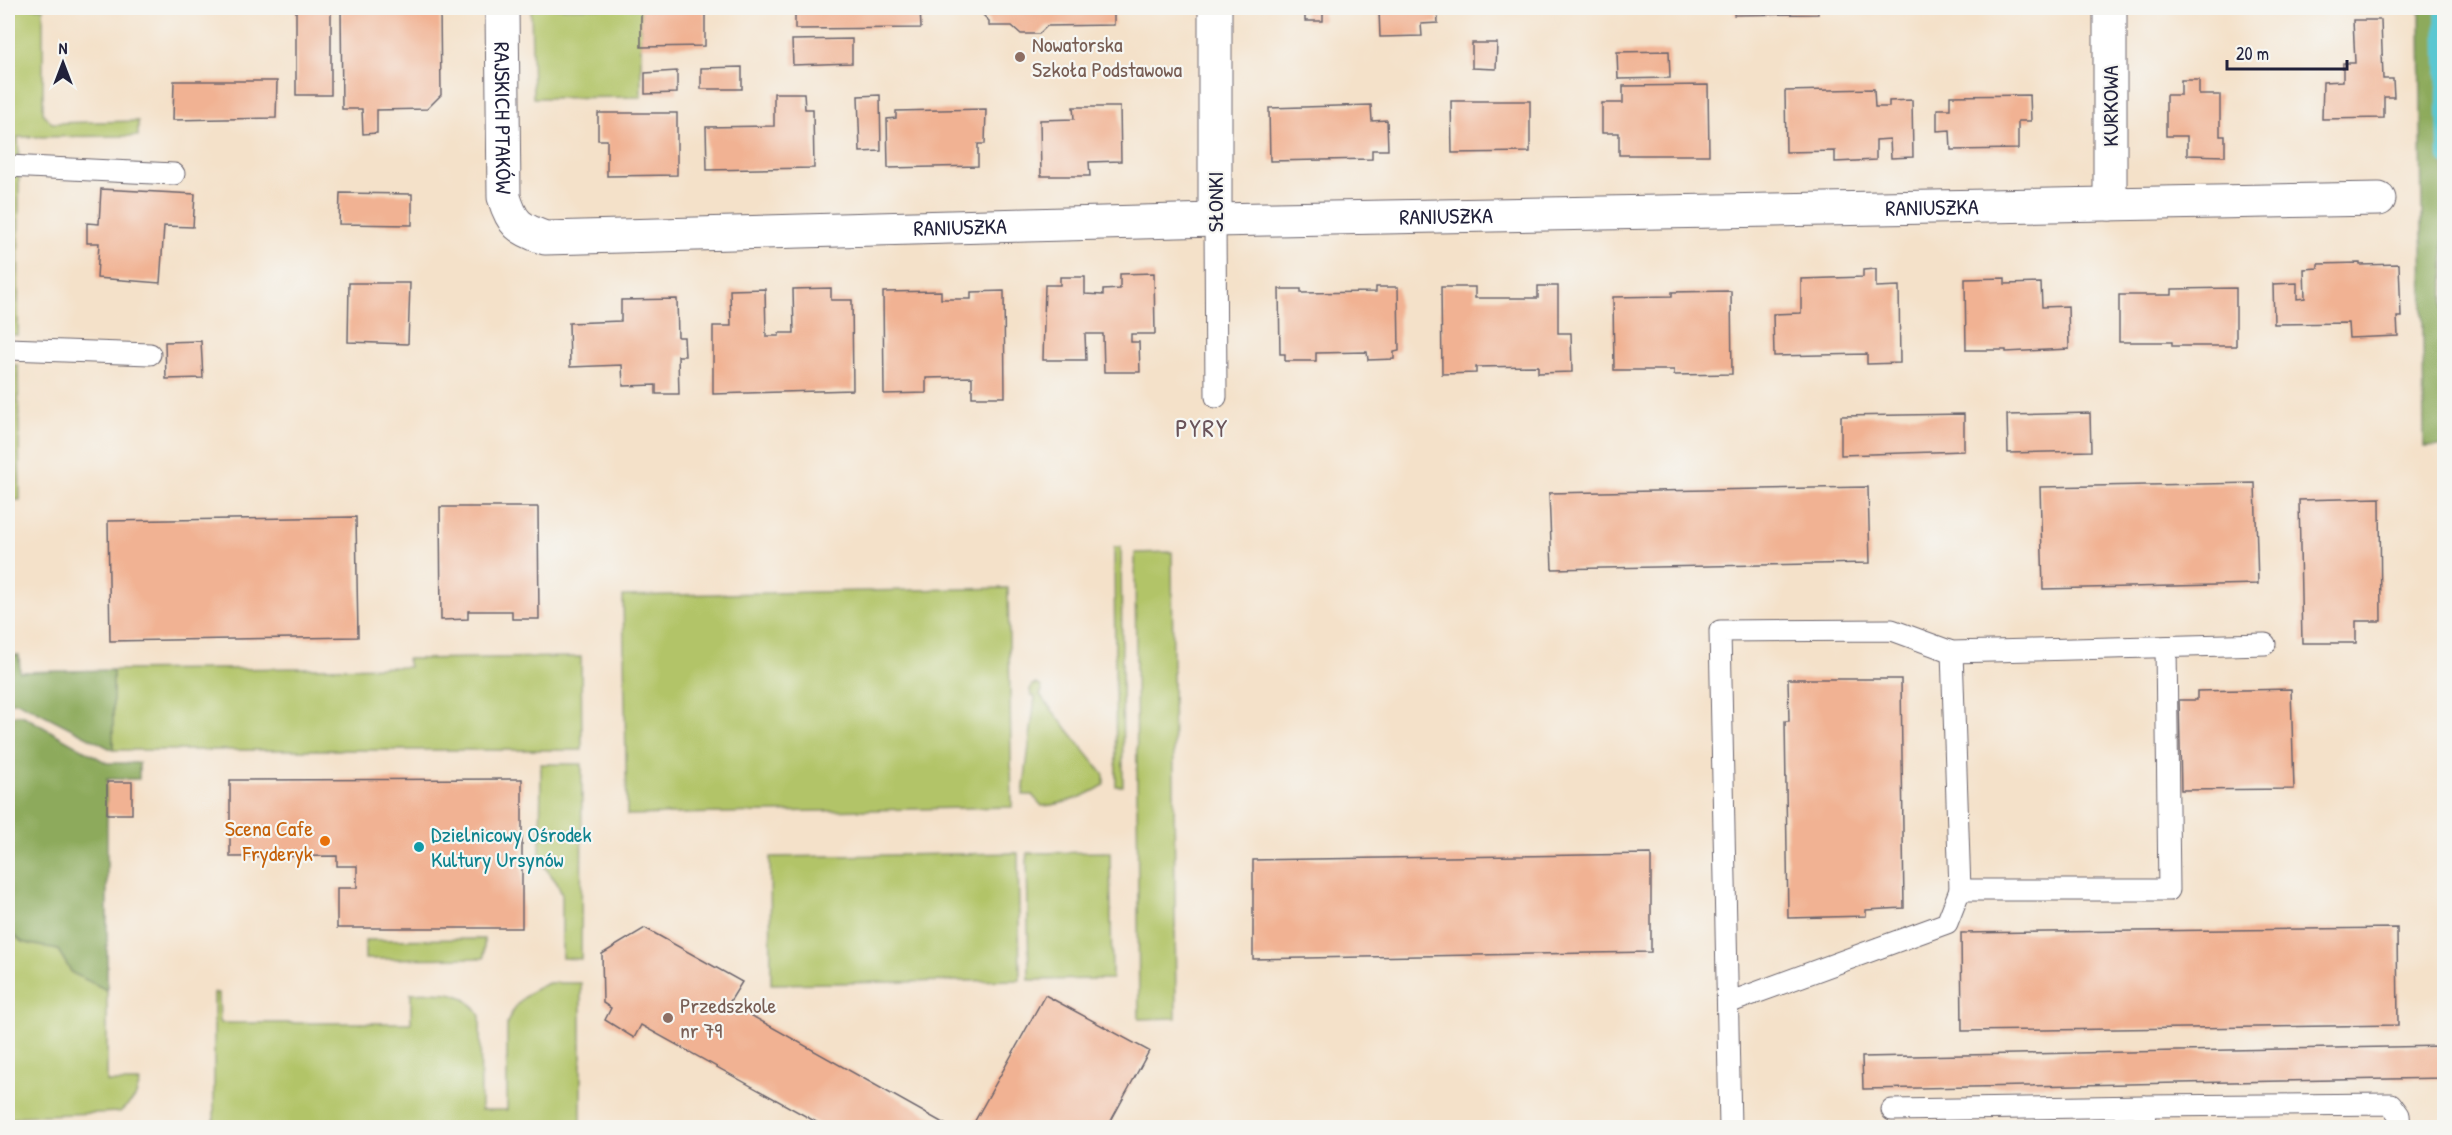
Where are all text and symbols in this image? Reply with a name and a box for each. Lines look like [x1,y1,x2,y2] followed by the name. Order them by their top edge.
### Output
[1032,29,1182,84] place label: Nowatorska Szkoła Podstawowa
[33,33,93,93] north arrow
[2227,33,2347,71] scale bar
[59,37,68,59] text: N
[2236,41,2269,66] text: 20 m
[487,42,519,195] street label: RAJSKICH PTAKÓW
[1013,50,1027,64] marker: Nowatorska Szkoła Podstawowa
[2095,65,2125,147] street label: KURKOWA
[1200,172,1230,232] street label: SŁONKI
[1885,191,1979,223] street label: RANIUSZKA
[1399,200,1493,232] street label: RANIUSZKA
[913,211,1008,243] street label: RANIUSZKA
[1175,410,1229,445] district label: PYRY
[225,813,313,868] place label: Scena Cafe Fryderyk
[431,819,592,874] place label: Dzielnicowy Ośrodek Kultury Ursynów
[318,834,332,848] marker: Scena Cafe Fryderyk
[412,840,426,854] marker: Dzielnicowy Ośrodek Kultury Ursynów
[680,990,777,1045] place label: Przedszkole nr 79
[661,1011,675,1025] marker: Przedszkole nr 79

